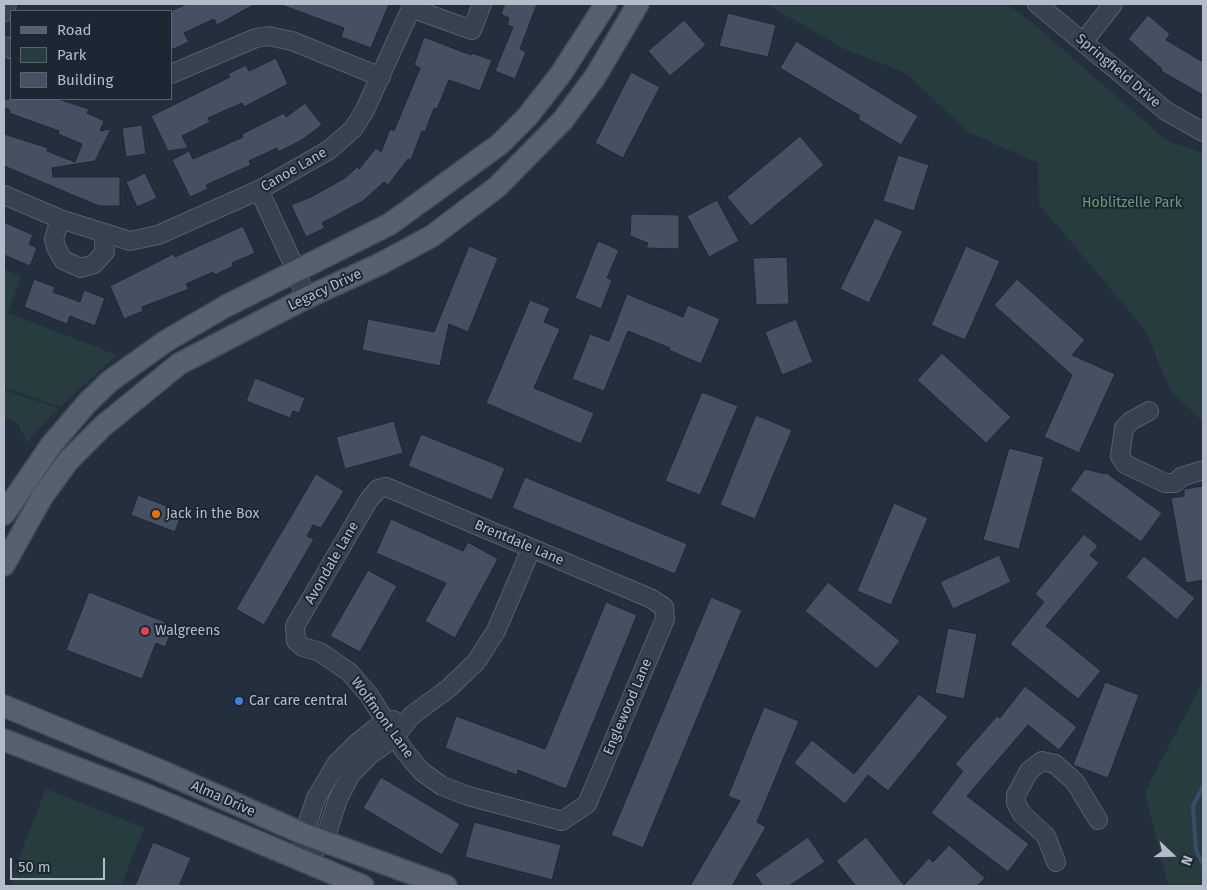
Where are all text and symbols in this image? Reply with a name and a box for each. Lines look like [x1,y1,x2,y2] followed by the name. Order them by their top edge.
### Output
[10,10,172,100] legend
[57,21,92,39] text: Road
[1072,31,1164,111] street label: Springfield Drive
[57,46,87,64] text: Park
[57,71,113,89] text: Building
[258,144,330,196] street label: Canoe Lane
[1082,195,1182,211] park label: Hoblitzelle Park
[286,266,364,314] street label: Legacy Drive
[166,506,259,522] place label: Jack in the Box
[150,508,162,520] marker: Jack in the Box
[472,517,566,569] street label: Brentdale Lane
[302,519,362,607] street label: Avondale Lane
[155,623,220,639] place label: Walgreens
[139,625,151,637] marker: Walgreens
[600,656,656,758] street label: Englewood Lane
[347,674,417,762] street label: Wolfmont Lane
[249,693,348,709] place label: Car care central
[233,695,245,707] marker: Car care central
[188,777,258,821] street label: Alma Drive
[1147,830,1197,880] north arrow
[12,848,108,880] scale bar
[1177,853,1196,868] text: N
[18,858,51,876] text: 50 m

